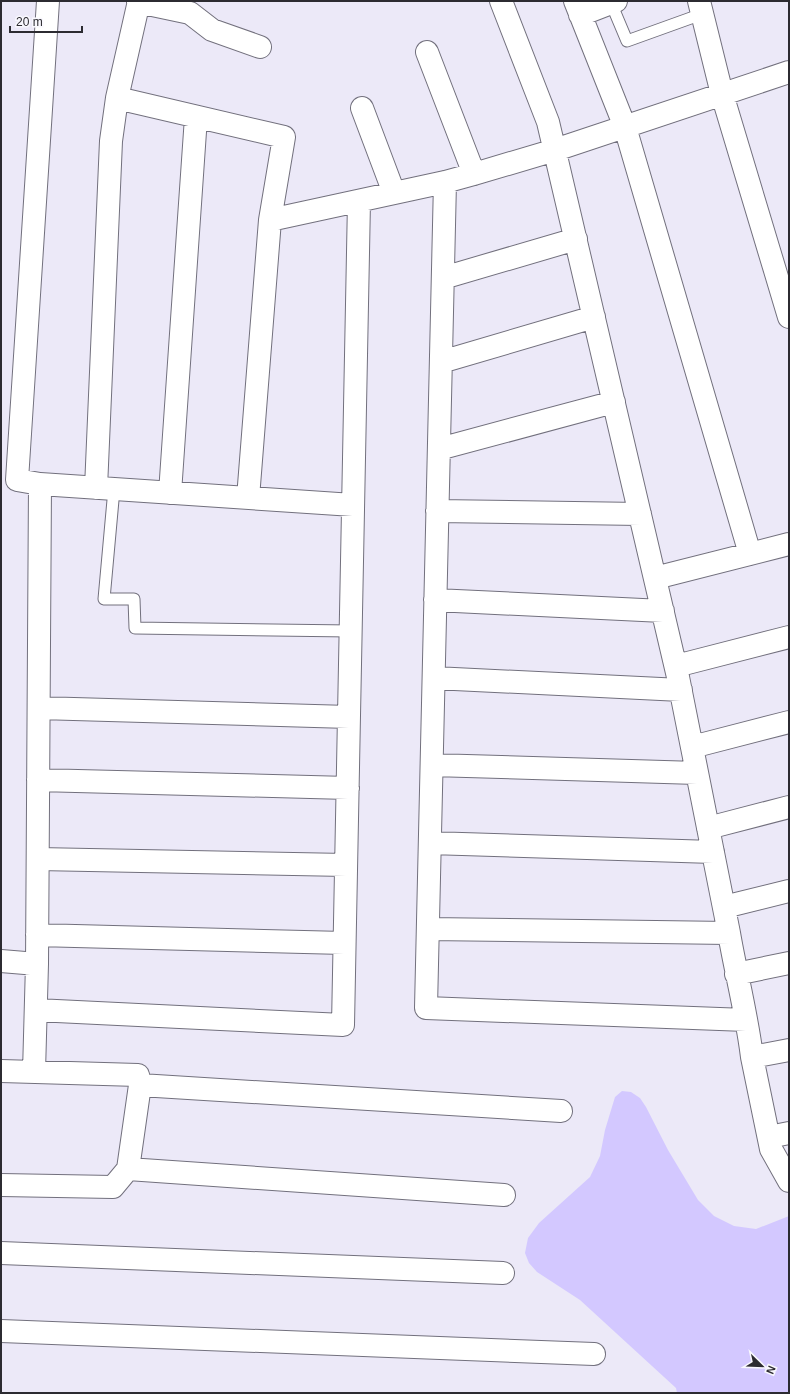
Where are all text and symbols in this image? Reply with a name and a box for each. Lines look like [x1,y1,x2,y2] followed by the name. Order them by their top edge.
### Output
[10,8,82,34] scale bar
[16,15,43,29] text: 20 m
[742,1346,782,1386] north arrow
[764,1364,778,1376] text: N

